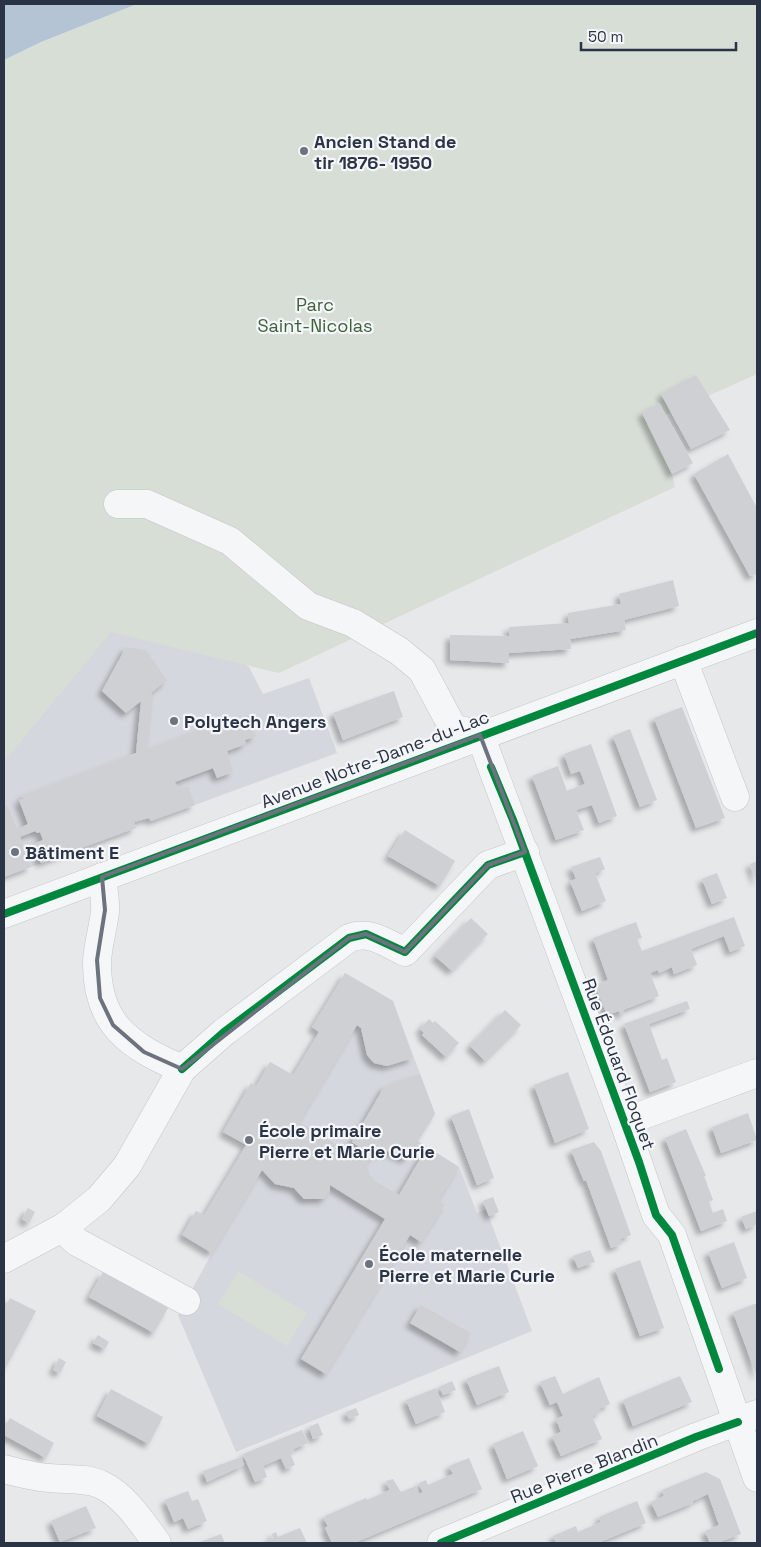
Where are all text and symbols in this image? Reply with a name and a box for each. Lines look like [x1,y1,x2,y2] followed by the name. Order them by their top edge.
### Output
[581,20,736,52] scale bar
[588,27,623,46] text: 50 m
[314,130,456,174] place label: Ancien Stand de tir 1876- 1950
[298,145,310,157] marker: Ancien Stand de tir 1876- 1950
[257,293,373,337] park label: Parc Saint-Nicolas
[258,705,492,813] street label: Avenue Notre-Dame-du-Lac
[184,710,327,733] place label: Polytech Angers
[168,715,180,727] marker: Polytech Angers
[25,841,119,864] place label: Bâtiment E
[9,846,21,858] marker: Bâtiment E
[577,975,661,1153] street label: Rue Édouard Floquet
[259,1119,435,1163] place label: École primaire Pierre et Marie Curie
[243,1134,255,1146] marker: École primaire Pierre et Marie Curie
[379,1243,555,1287] place label: École maternelle Pierre et Marie Curie
[363,1258,375,1270] marker: École maternelle Pierre et Marie Curie
[507,1428,661,1508] street label: Rue Pierre Blandin

